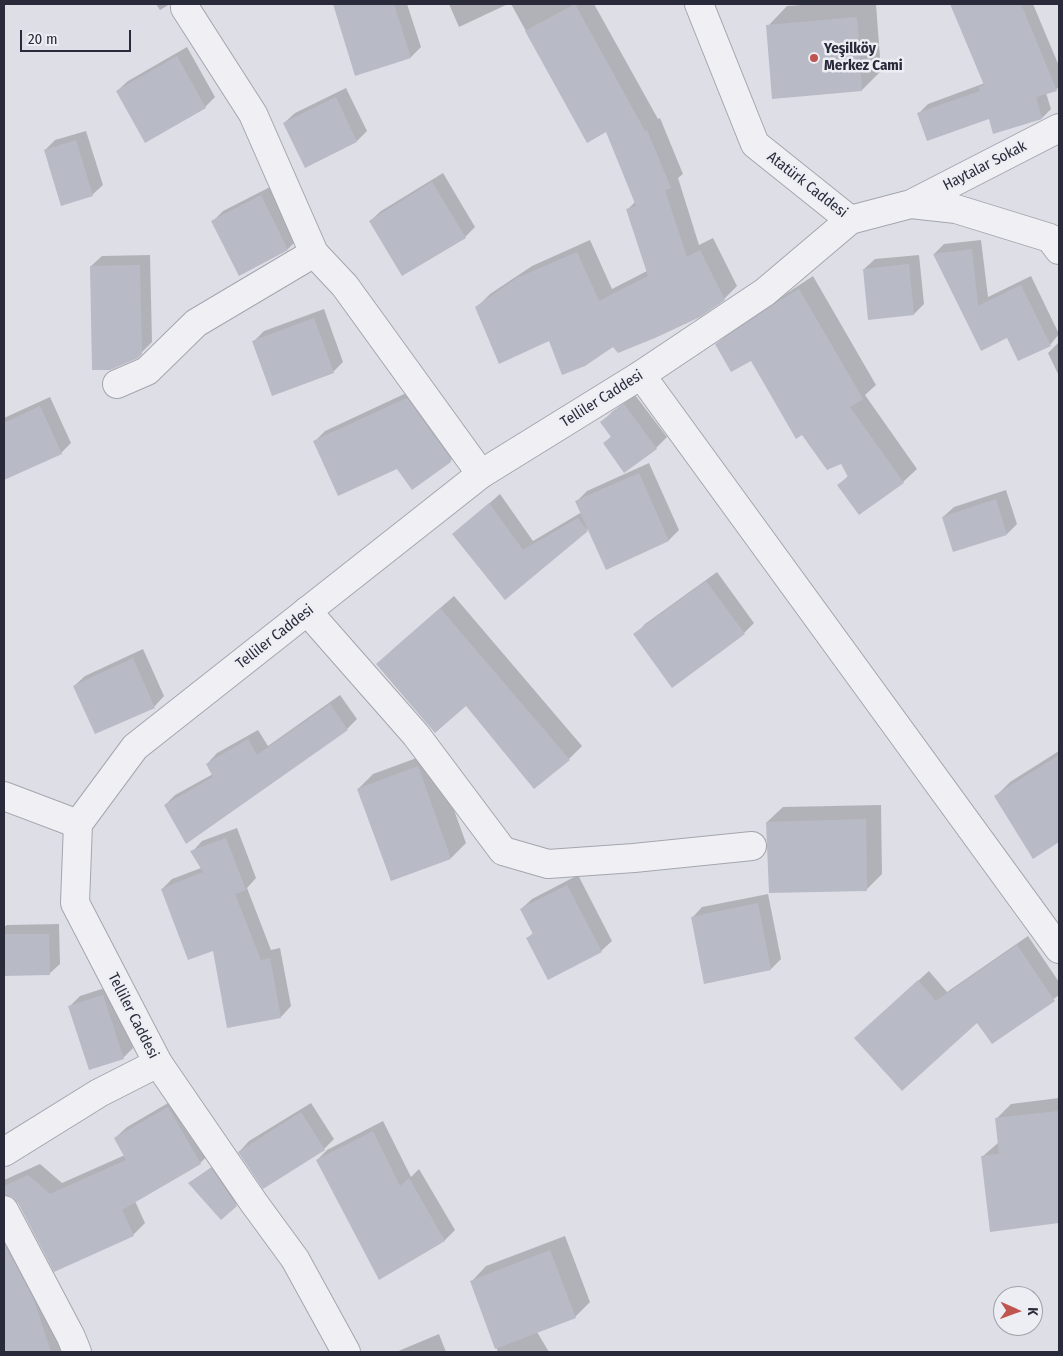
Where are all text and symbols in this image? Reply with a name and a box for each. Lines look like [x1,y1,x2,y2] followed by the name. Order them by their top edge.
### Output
[22,20,134,52] scale bar
[28,30,58,48] text: 20 m
[824,40,903,75] place label: Yeşilköy Merkez Cami
[808,52,820,64] marker: Yeşilköy Merkez Cami
[940,137,1030,195] street label: Haytalar Sokak
[763,148,851,222] street label: Atatürk Caddesi
[557,367,647,431] street label: Telliler Caddesi
[233,601,317,673] street label: Telliler Caddesi
[104,970,162,1062] street label: Telliler Caddesi
[993,1286,1043,1336] north arrow
[1024,1307,1041,1316] text: K

